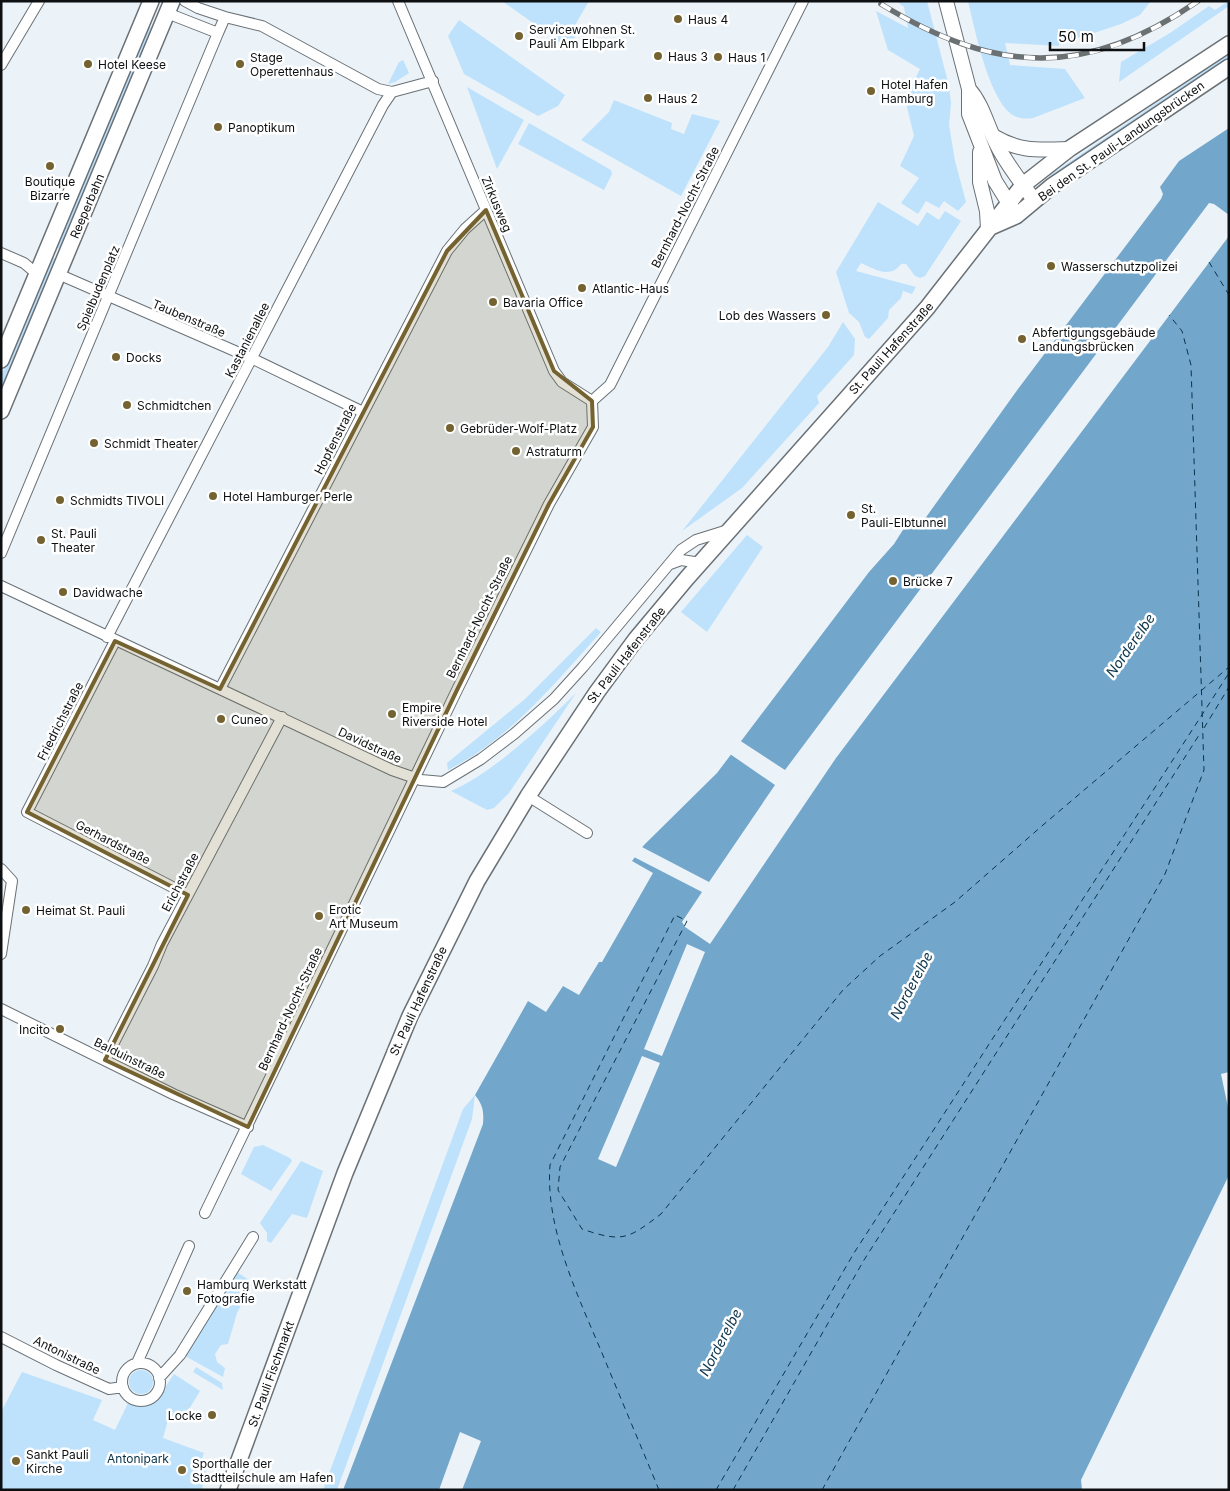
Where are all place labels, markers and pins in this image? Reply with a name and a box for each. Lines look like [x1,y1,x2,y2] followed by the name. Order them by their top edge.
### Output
[688,12,728,27] place label: Haus 4
[672,13,684,25] marker: Haus 4
[529,22,635,51] place label: Servicewohnen St. Pauli Am Elbpark
[513,30,525,42] marker: Servicewohnen St. Pauli Am Elbpark
[668,49,708,64] place label: Haus 3
[250,50,334,79] place label: Stage Operettenhaus
[652,50,664,62] marker: Haus 3
[728,50,765,65] place label: Haus 1
[712,51,724,63] marker: Haus 1
[98,57,166,72] place label: Hotel Keese
[82,58,94,70] marker: Hotel Keese
[234,58,246,70] marker: Stage Operettenhaus
[881,77,948,106] place label: Hotel Hafen Hamburg
[865,85,877,97] marker: Hotel Hafen Hamburg
[658,91,698,106] place label: Haus 2
[642,92,654,104] marker: Haus 2
[228,120,295,135] place label: Panoptikum
[212,121,224,133] marker: Panoptikum
[44,160,56,172] marker: Boutique Bizarre
[25,174,75,203] place label: Boutique Bizarre
[1061,259,1178,274] place label: Wasserschutzpolizei
[1045,260,1057,272] marker: Wasserschutzpolizei
[592,281,669,296] place label: Atlantic-Haus
[576,282,588,294] marker: Atlantic-Haus
[503,295,583,310] place label: Bavaria Office
[487,296,499,308] marker: Bavaria Office
[719,308,816,323] place label: Lob des Wassers
[820,309,832,321] marker: Lob des Wassers
[1032,325,1156,354] place label: Abfertigungsgebäude Landungsbrücken
[1016,333,1028,345] marker: Abfertigungsgebäude Landungsbrücken
[126,350,162,365] place label: Docks
[110,351,122,363] marker: Docks
[137,398,211,413] place label: Schmidtchen
[121,399,133,411] marker: Schmidtchen
[460,421,577,436] place label: Gebrüder-Wolf-Platz
[444,422,456,434] marker: Gebrüder-Wolf-Platz
[104,436,198,451] place label: Schmidt Theater
[88,437,100,449] marker: Schmidt Theater
[526,444,582,459] place label: Astraturm
[510,445,522,457] marker: Astraturm
[223,489,353,504] place label: Hotel Hamburger Perle
[207,490,219,502] marker: Hotel Hamburger Perle
[70,493,164,508] place label: Schmidts TIVOLI
[54,494,66,506] marker: Schmidts TIVOLI
[861,501,946,530] place label: St. Pauli-Elbtunnel
[845,509,857,521] marker: St. Pauli-Elbtunnel
[51,526,97,555] place label: St. Pauli Theater
[35,534,47,546] marker: St. Pauli Theater
[903,574,953,589] place label: Brücke 7
[887,575,899,587] marker: Brücke 7
[73,585,143,600] place label: Davidwache
[57,586,69,598] marker: Davidwache
[402,700,487,729] place label: Empire Riverside Hotel
[386,708,398,720] marker: Empire Riverside Hotel
[231,712,268,727] place label: Cuneo
[215,713,227,725] marker: Cuneo
[329,902,398,931] place label: Erotic Art Museum
[36,903,125,918] place label: Heimat St. Pauli
[20,904,32,916] marker: Heimat St. Pauli
[313,910,325,922] marker: Erotic Art Museum
[19,1022,50,1037] place label: Incito
[54,1023,66,1035] marker: Incito
[197,1277,307,1306] place label: Hamburg Werkstatt Fotografie
[181,1285,193,1297] marker: Hamburg Werkstatt Fotografie
[168,1408,202,1423] place label: Locke
[206,1409,218,1421] marker: Locke
[26,1447,89,1476] place label: Sankt Pauli Kirche
[10,1455,22,1467] marker: Sankt Pauli Kirche
[192,1456,333,1485] place label: Sporthalle der Stadtteilschule am Hafen
[176,1464,188,1476] marker: Sporthalle der Stadtteilschule am Hafen

